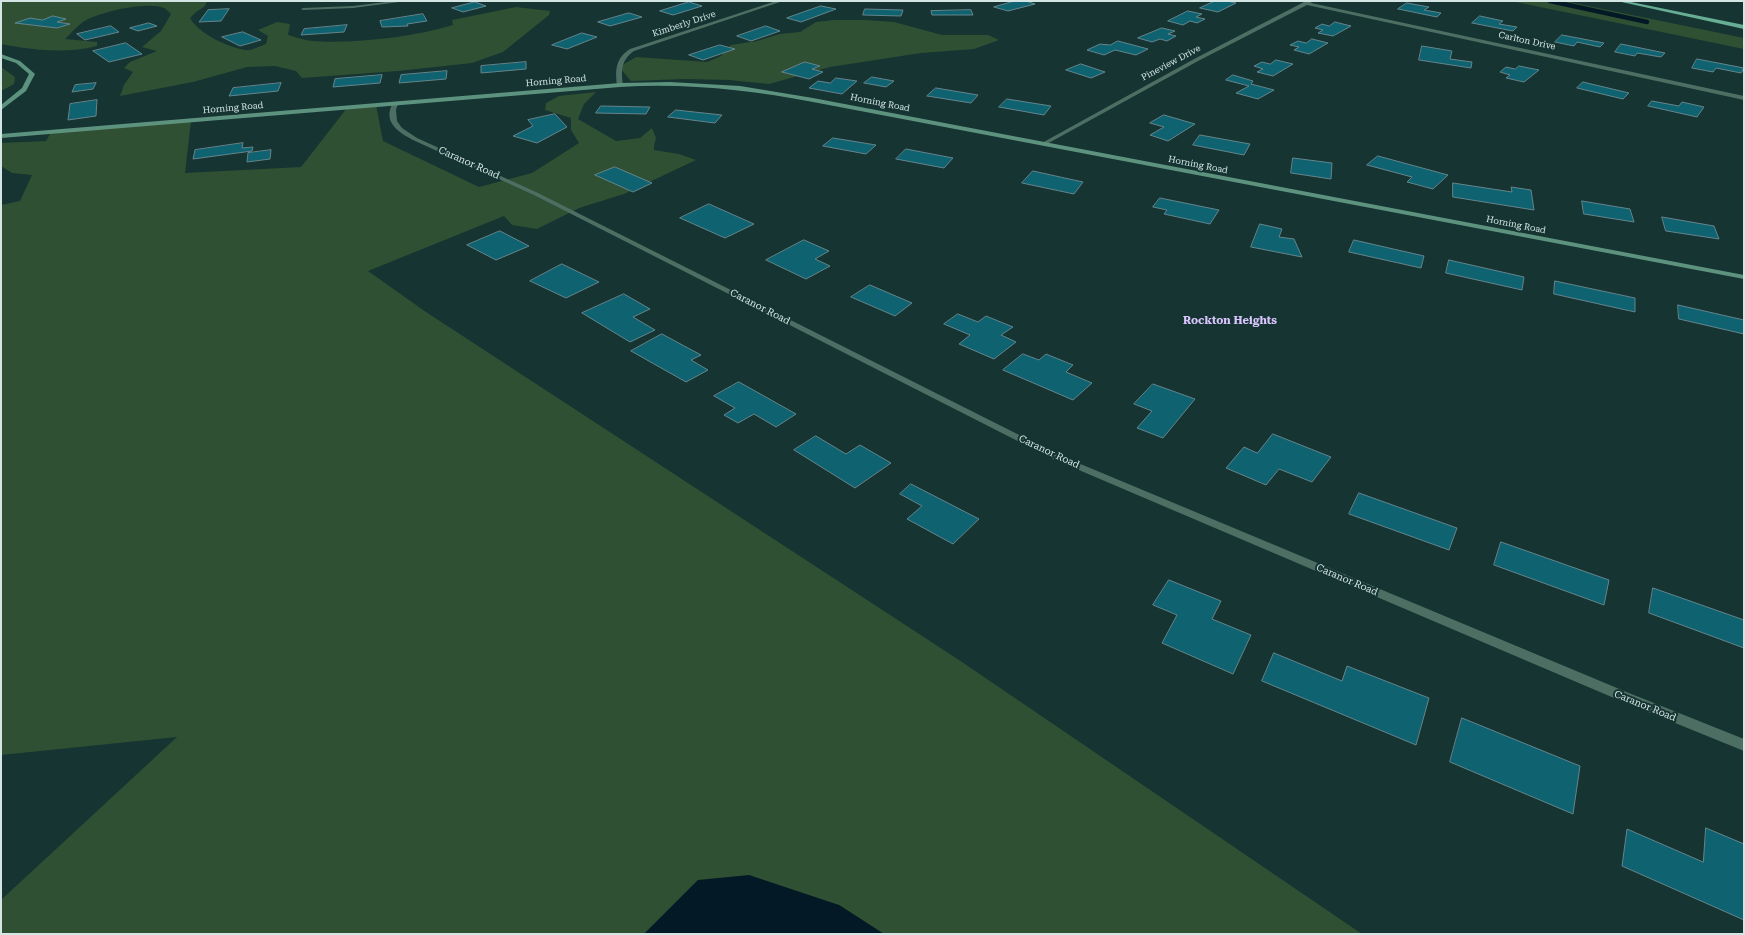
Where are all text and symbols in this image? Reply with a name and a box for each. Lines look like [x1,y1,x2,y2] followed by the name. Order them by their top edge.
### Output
[651,9,717,39] street label: Kimberly Drive
[1497,30,1557,52] street label: Carlton Drive
[1140,43,1202,83] street label: Pineview Drive
[525,73,587,89] street label: Horning Road
[849,92,911,114] street label: Horning Road
[202,100,264,116] street label: Horning Road
[436,144,502,182] street label: Caranor Road
[1167,154,1229,176] street label: Horning Road
[1485,214,1547,236] street label: Horning Road
[728,287,792,327] street label: Caranor Road
[1183,314,1277,328] district label: Rockton Heights
[1017,433,1081,471] street label: Caranor Road
[1314,562,1380,598] street label: Caranor Road
[1612,688,1678,724] street label: Caranor Road

